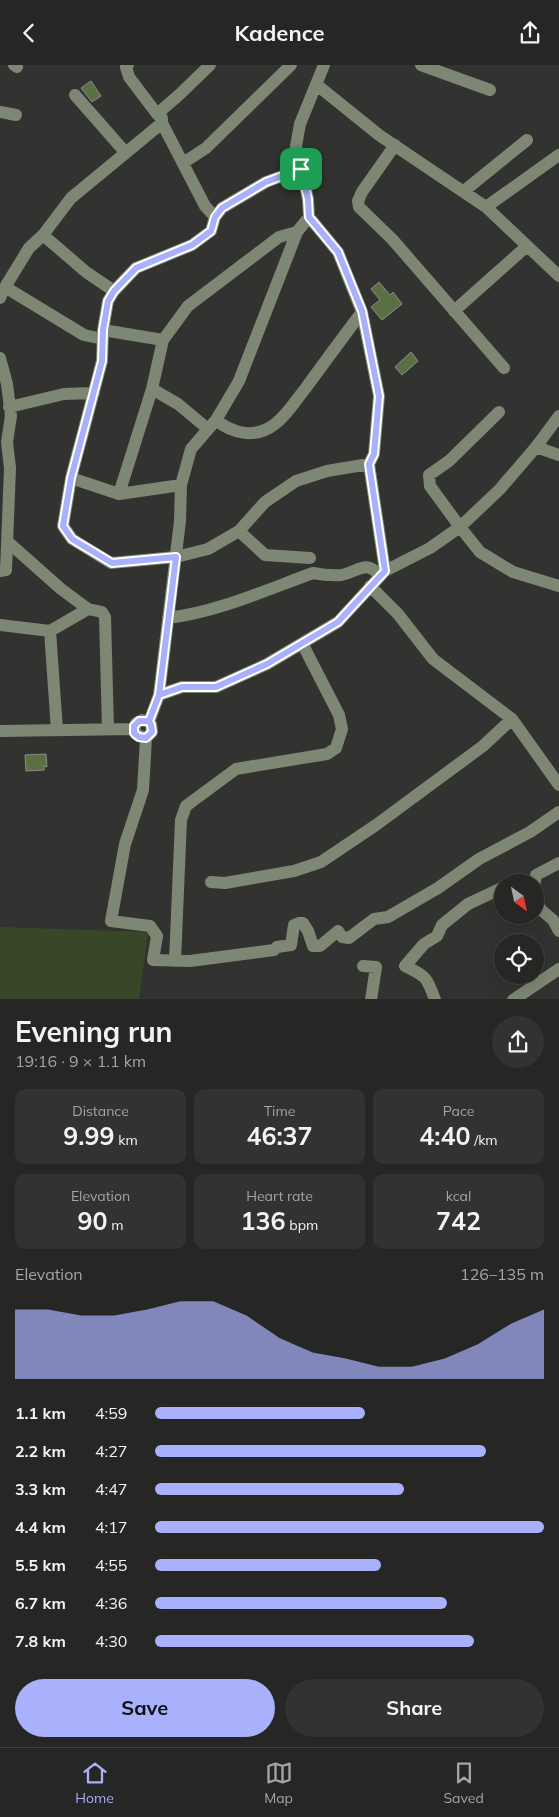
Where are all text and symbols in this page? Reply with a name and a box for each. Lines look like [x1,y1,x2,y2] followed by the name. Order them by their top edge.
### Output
[15,19,43,47] icon: back
[234,19,325,47] text: Kadence
[516,19,544,47] icon: share
[280,148,322,190] pin
[287,155,315,183] icon: arrive
[494,874,544,924] north arrow
[494,874,544,984] map controls
[494,934,544,984] button: locate
[15,1014,172,1049] text: Evening run
[492,1016,544,1068] button: share
[15,1051,146,1071] text: 19:16 · 9 × 1.1 km
[72,1102,129,1120] text: Distance
[264,1102,295,1120] text: Time
[443,1102,474,1120] text: Pace
[63,1120,115,1151] text: 9.99
[246,1120,313,1151] text: 46:37
[419,1120,471,1151] text: 4:40
[115,1131,138,1149] text: km
[471,1131,498,1149] text: /km
[71,1187,130,1205] text: Elevation
[246,1187,313,1205] text: Heart rate
[446,1187,471,1205] text: kcal
[78,1205,108,1236] text: 90
[241,1205,286,1236] text: 136
[436,1205,481,1236] text: 742
[108,1216,123,1234] text: m
[286,1216,318,1234] text: bpm
[15,1264,83,1284] text: Elevation
[460,1264,544,1284] text: 126–135 m
[15,1403,66,1423] text: 1.1 km
[95,1403,127,1423] text: 4:59
[15,1441,66,1461] text: 2.2 km
[95,1441,127,1461] text: 4:27
[15,1479,66,1499] text: 3.3 km
[95,1479,127,1499] text: 4:47
[15,1517,66,1537] text: 4.4 km
[95,1517,127,1537] text: 4:17
[15,1555,66,1575] text: 5.5 km
[95,1555,127,1575] text: 4:55
[15,1593,66,1613] text: 6.7 km
[95,1593,127,1613] text: 4:36
[15,1631,66,1651] text: 7.8 km
[95,1631,127,1651] text: 4:30
[15,1679,275,1737] button: Save
[285,1679,544,1737] button: Share
[75,1759,114,1807] tab: Home
[264,1759,293,1807] tab: Map
[443,1759,484,1807] tab: Saved

